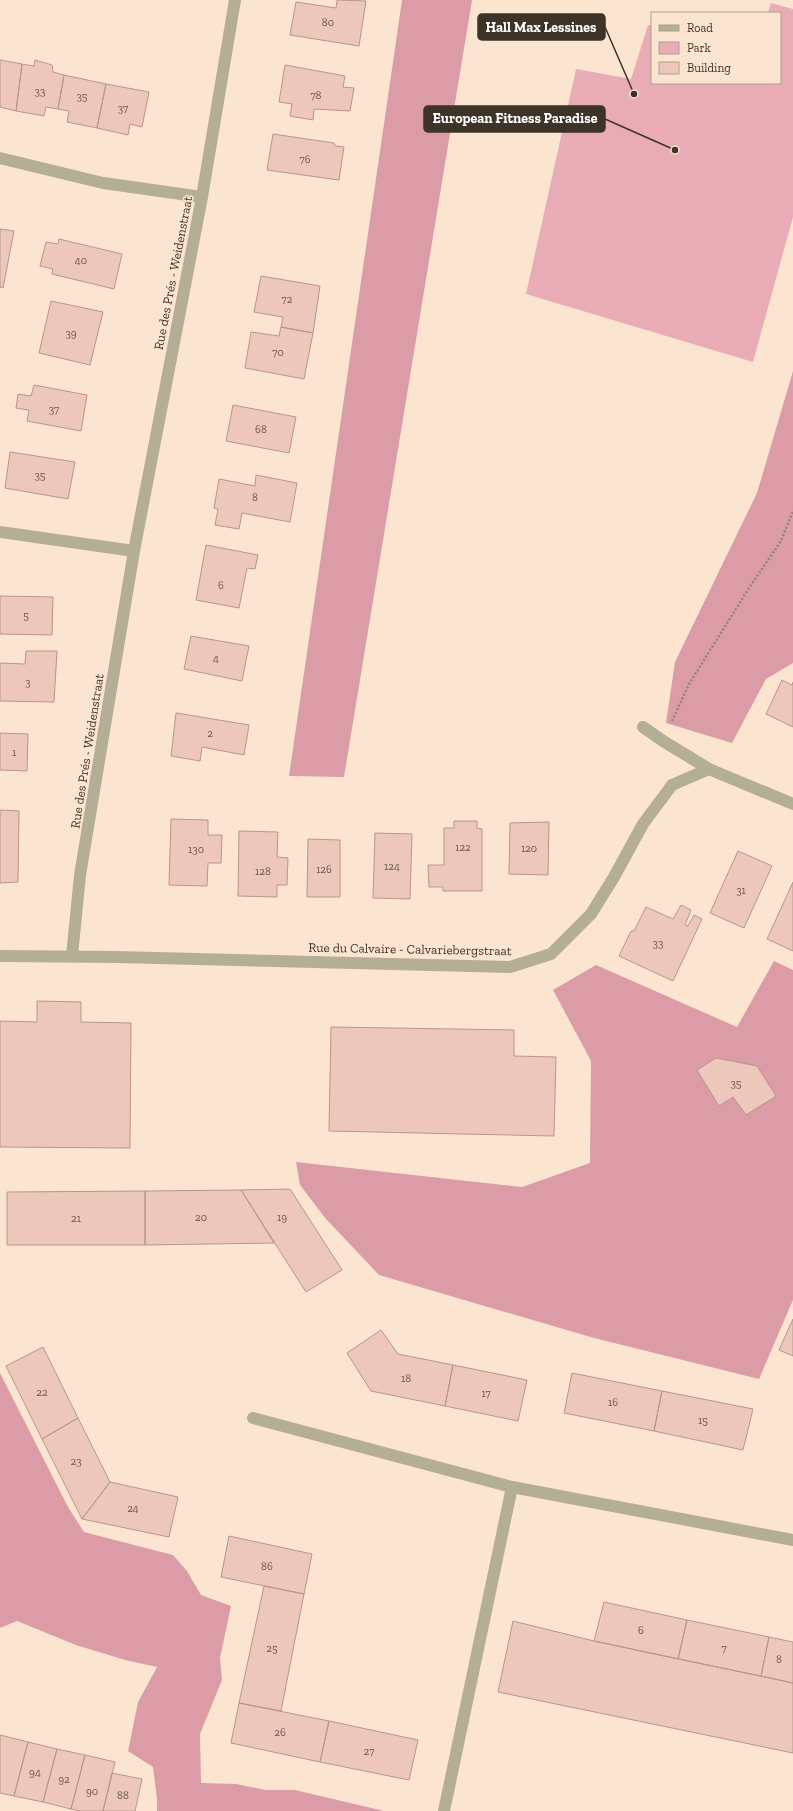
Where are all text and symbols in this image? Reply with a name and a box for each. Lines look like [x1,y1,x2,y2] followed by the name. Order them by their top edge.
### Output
[651,12,781,84] legend
[478,14,605,40] callout: Hall Max Lessines
[322,16,334,29] house number: 80
[485,19,597,36] text: Hall Max Lessines
[687,21,713,35] text: Road
[687,41,712,55] text: Park
[687,61,731,75] text: Building
[35,85,45,98] house number: 33
[310,89,322,102] house number: 78
[76,90,88,103] house number: 35
[118,102,128,115] house number: 37
[424,106,605,132] callout: European Fitness Paradise
[433,110,598,127] text: European Fitness Paradise
[299,153,311,166] house number: 76
[151,195,195,351] street label: Rue des Prés - Weidenstraat
[75,254,87,267] house number: 40
[282,293,293,306] house number: 72
[65,327,77,340] house number: 39
[272,346,284,359] house number: 70
[49,403,59,416] house number: 37
[255,423,267,436] house number: 68
[34,469,46,482] house number: 35
[252,491,258,504] house number: 8
[218,579,224,592] house number: 6
[23,609,29,622] house number: 5
[213,652,219,665] house number: 4
[67,672,107,829] street label: Rue des Prés - Weidenstraat
[25,676,31,689] house number: 3
[207,727,213,740] house number: 2
[12,746,17,759] house number: 1
[455,841,471,854] house number: 122
[521,842,537,855] house number: 120
[188,843,204,856] house number: 130
[384,860,400,873] house number: 124
[316,863,332,876] house number: 126
[255,865,271,878] house number: 128
[736,884,747,897] house number: 31
[653,937,663,950] house number: 33
[308,940,512,958] street label: Rue du Calvaire - Calvariebergstraat
[730,1077,742,1090] house number: 35
[195,1211,207,1224] house number: 20
[277,1211,287,1224] house number: 19
[71,1212,82,1225] house number: 21
[401,1372,411,1385] house number: 18
[36,1386,48,1399] house number: 22
[481,1387,491,1400] house number: 17
[608,1396,618,1409] house number: 16
[698,1414,708,1427] house number: 15
[70,1455,82,1468] house number: 23
[127,1502,139,1515] house number: 24
[261,1560,273,1573] house number: 86
[638,1624,644,1637] house number: 6
[266,1642,278,1655] house number: 25
[721,1642,727,1655] house number: 7
[776,1653,782,1666] house number: 8
[274,1726,286,1739] house number: 26
[364,1745,374,1758] house number: 27
[29,1766,41,1779] house number: 94
[58,1773,70,1786] house number: 92
[86,1785,98,1798] house number: 90
[117,1789,129,1802] house number: 88

